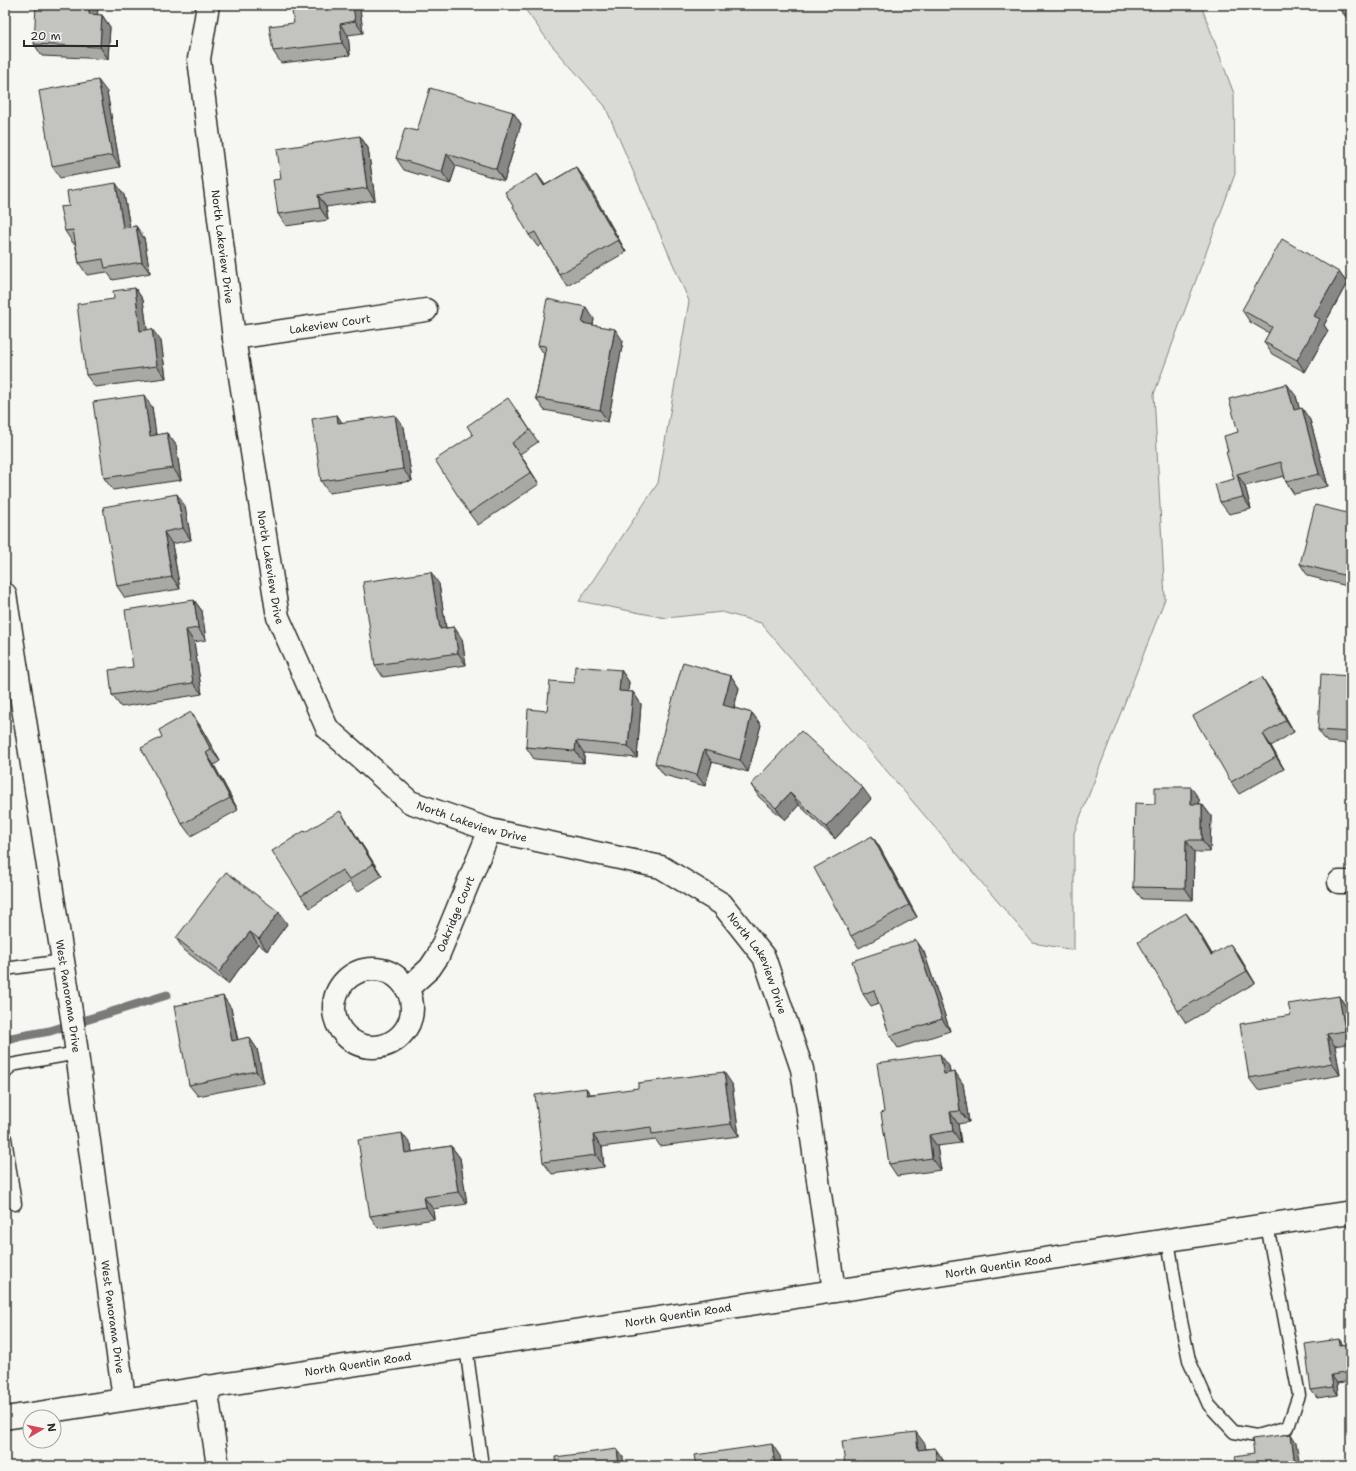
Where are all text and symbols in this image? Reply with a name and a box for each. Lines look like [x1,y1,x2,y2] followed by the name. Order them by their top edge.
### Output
[24,22,117,48] scale bar
[30,28,61,44] text: 20 m
[208,189,237,305] street label: North Lakeview Drive
[288,311,372,337] street label: Lakeview Court
[254,509,288,627] street label: North Lakeview Drive
[415,797,529,845] street label: North Lakeview Drive
[433,873,478,954] street label: Oakridge Court
[724,909,790,1016] street label: North Lakeview Drive
[52,938,84,1054] street label: West Panorama Drive
[944,1250,1053,1282] street label: North Quentin Road
[98,1259,128,1375] street label: West Panorama Drive
[624,1299,733,1331] street label: North Quentin Road
[304,1348,412,1380] street label: North Quentin Road
[22,1409,62,1449] north arrow
[43,1422,60,1433] text: N

